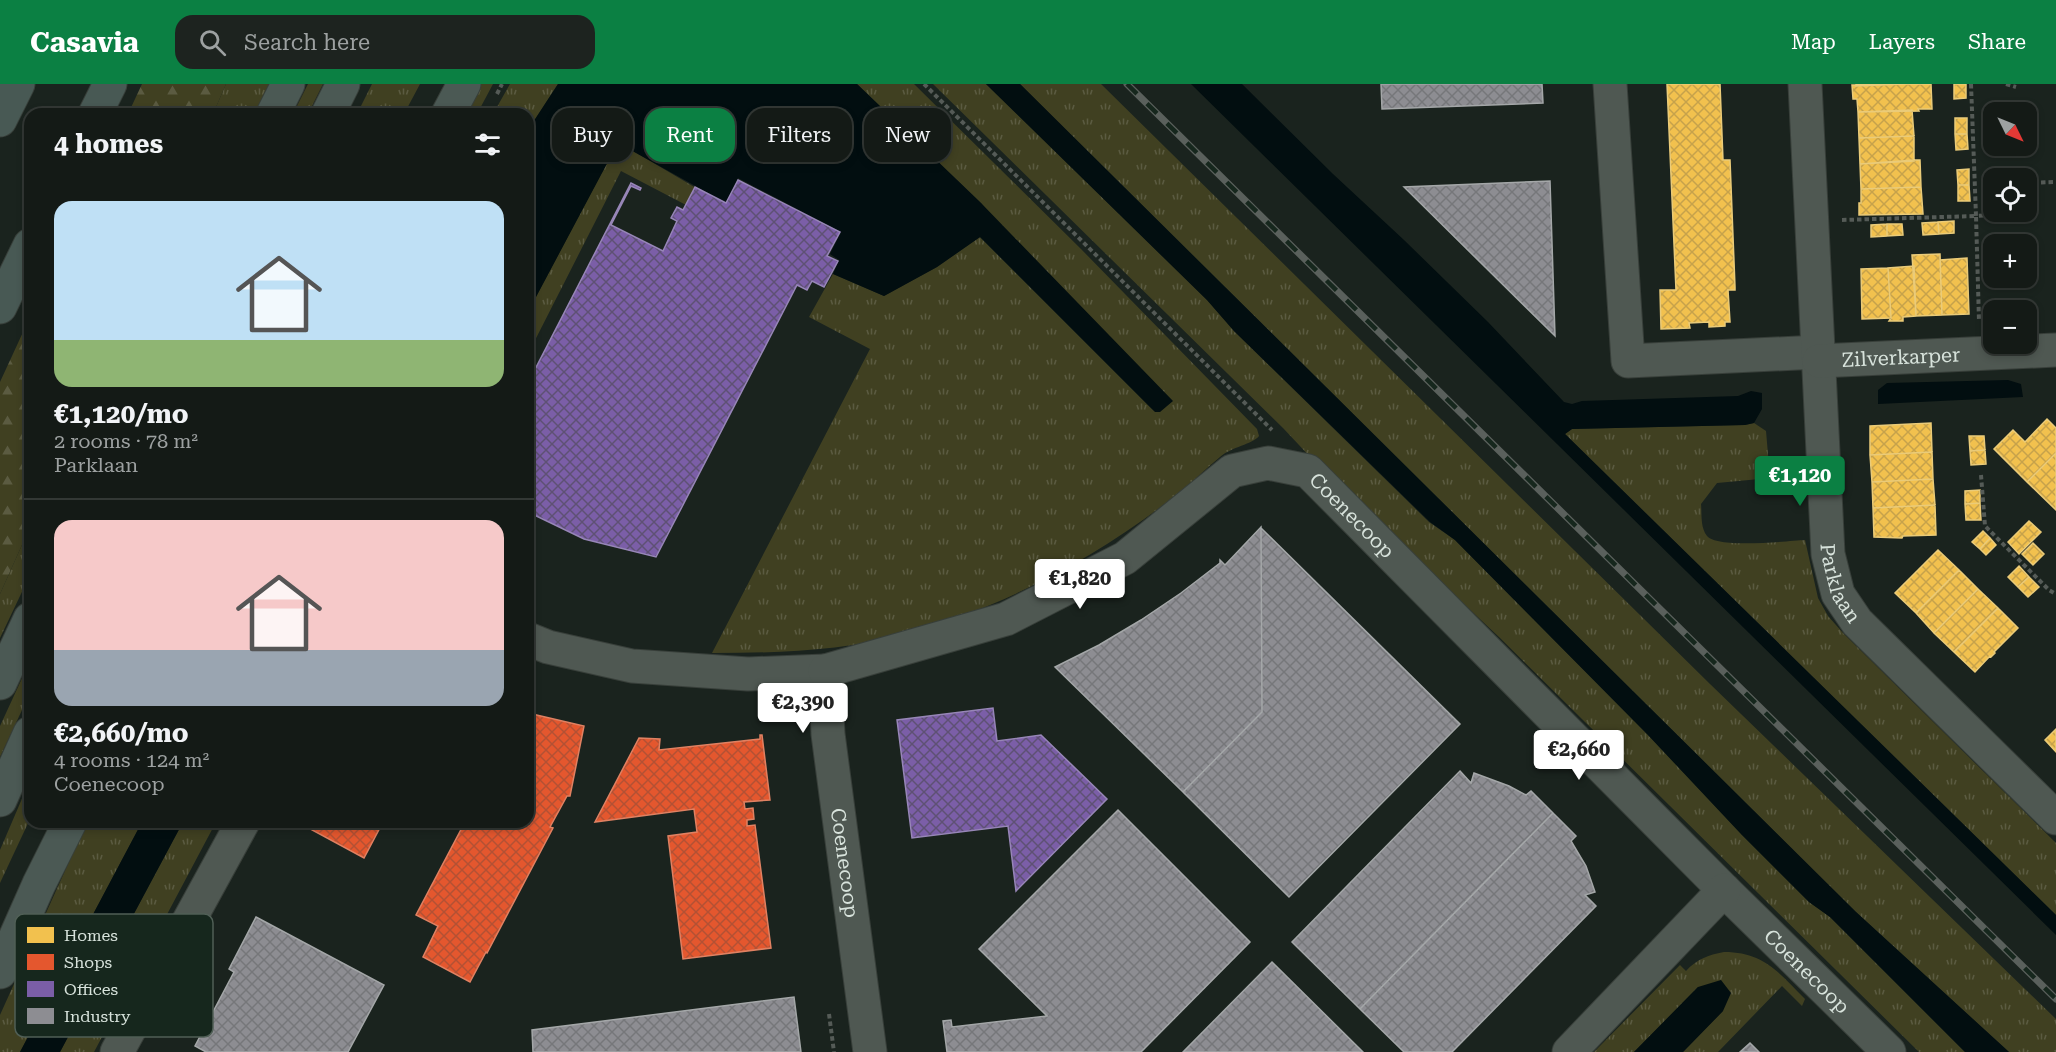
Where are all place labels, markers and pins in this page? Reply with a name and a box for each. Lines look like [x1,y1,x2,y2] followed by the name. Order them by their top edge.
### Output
[1751,456,1849,507] pin: €1,120
[1031,559,1129,610] pin: €1,820
[754,683,852,734] pin: €2,390
[1530,730,1628,781] pin: €2,660

